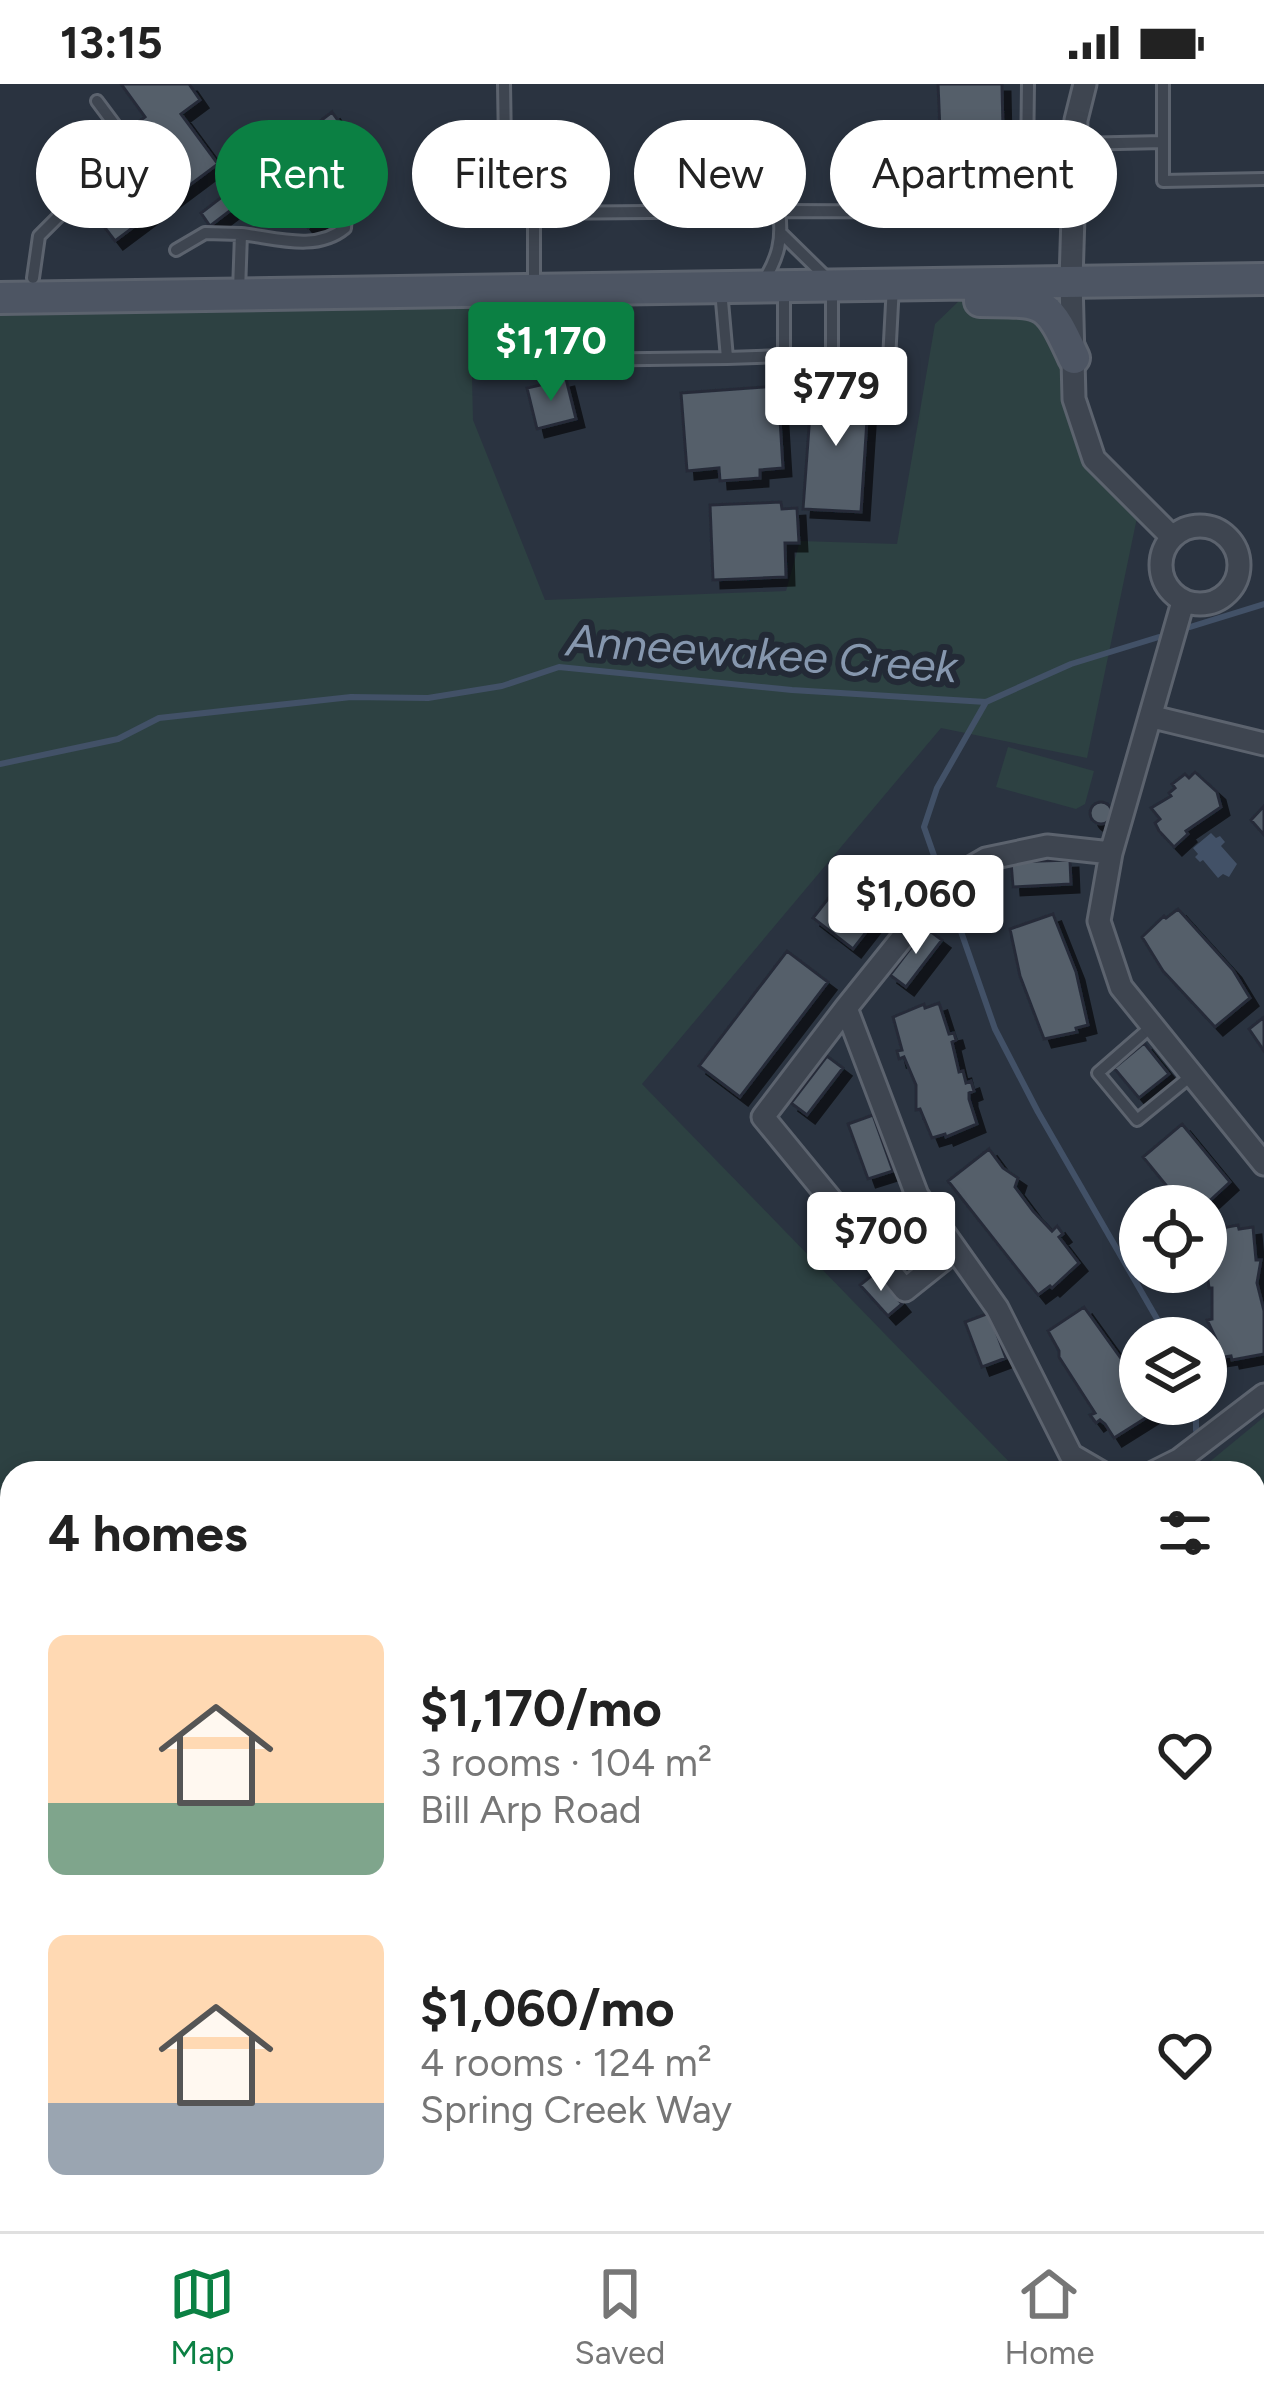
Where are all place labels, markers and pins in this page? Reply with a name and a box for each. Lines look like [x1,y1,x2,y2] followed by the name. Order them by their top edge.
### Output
[453,302,649,404] pin: $1,170
[765,347,907,449] pin: $779
[818,855,1014,957] pin: $1,060
[810,1192,952,1294] pin: $700

